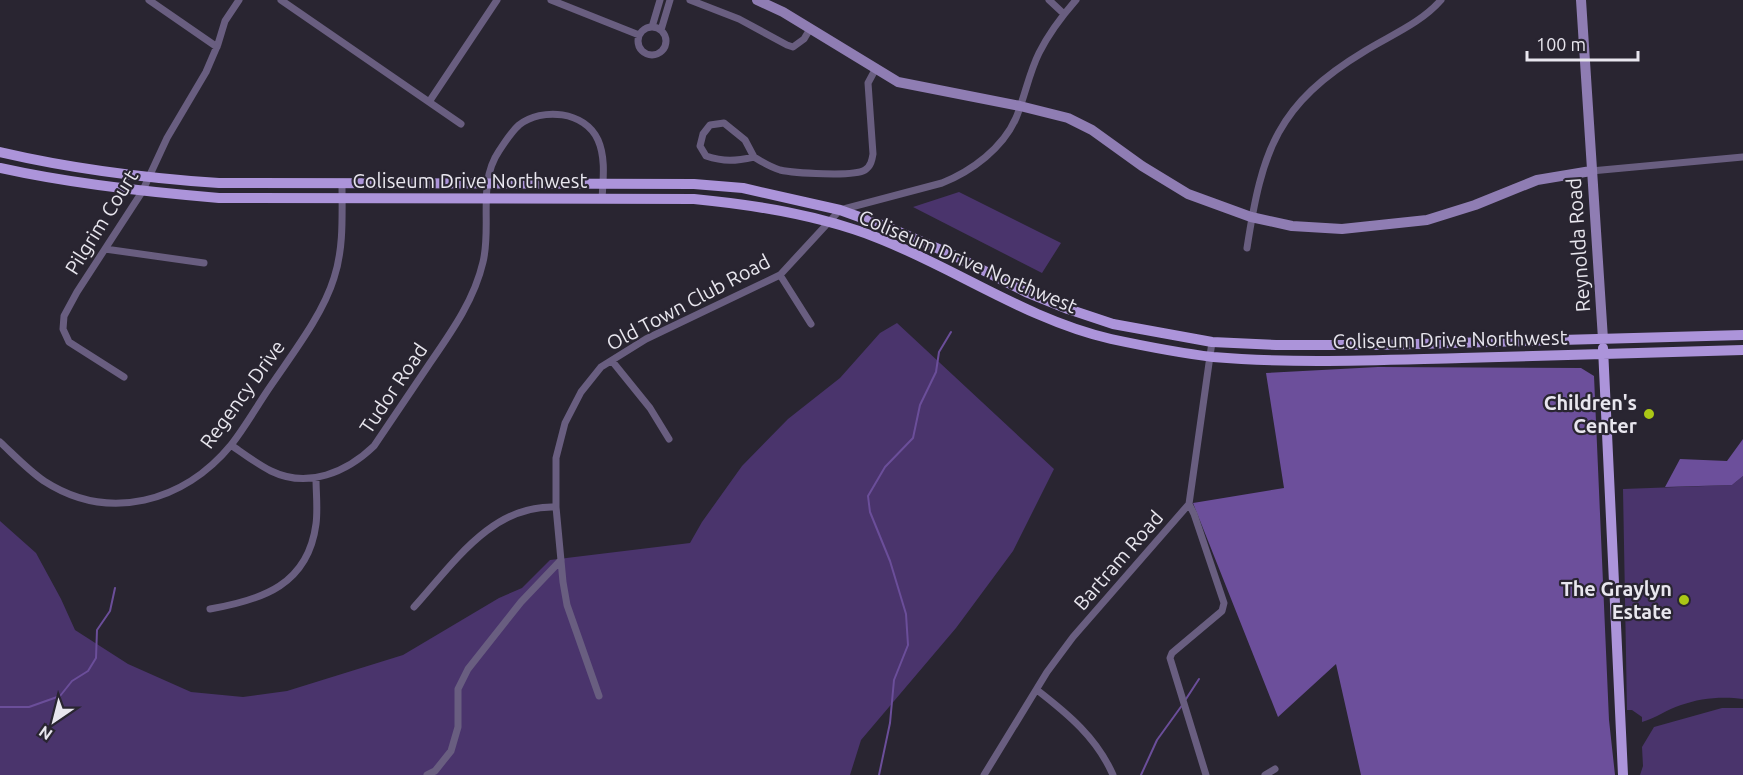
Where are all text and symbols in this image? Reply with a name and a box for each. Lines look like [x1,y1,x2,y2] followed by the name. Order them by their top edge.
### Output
[1527,24,1638,62] scale bar
[1536,34,1586,54] text: 100 m
[60,165,142,278] street label: Pilgrim Court
[353,169,588,192] street label: Coliseum Drive Northwest
[1562,177,1594,313] street label: Reynolda Road
[855,205,1081,318] street label: Coliseum Drive Northwest
[602,249,774,355] street label: Old Town Club Road
[1332,325,1568,353] street label: Coliseum Drive Northwest
[195,335,289,453] street label: Regency Drive
[354,339,432,437] street label: Tudor Road
[1544,391,1638,437] place label: Children's Center
[1642,407,1656,421] marker: Children's Center
[1069,506,1167,614] street label: Bartram Road
[1561,577,1672,623] place label: The Graylyn Estate
[1677,593,1691,607] marker: The Graylyn Estate
[24,691,84,751] north arrow
[35,722,55,744] text: N

